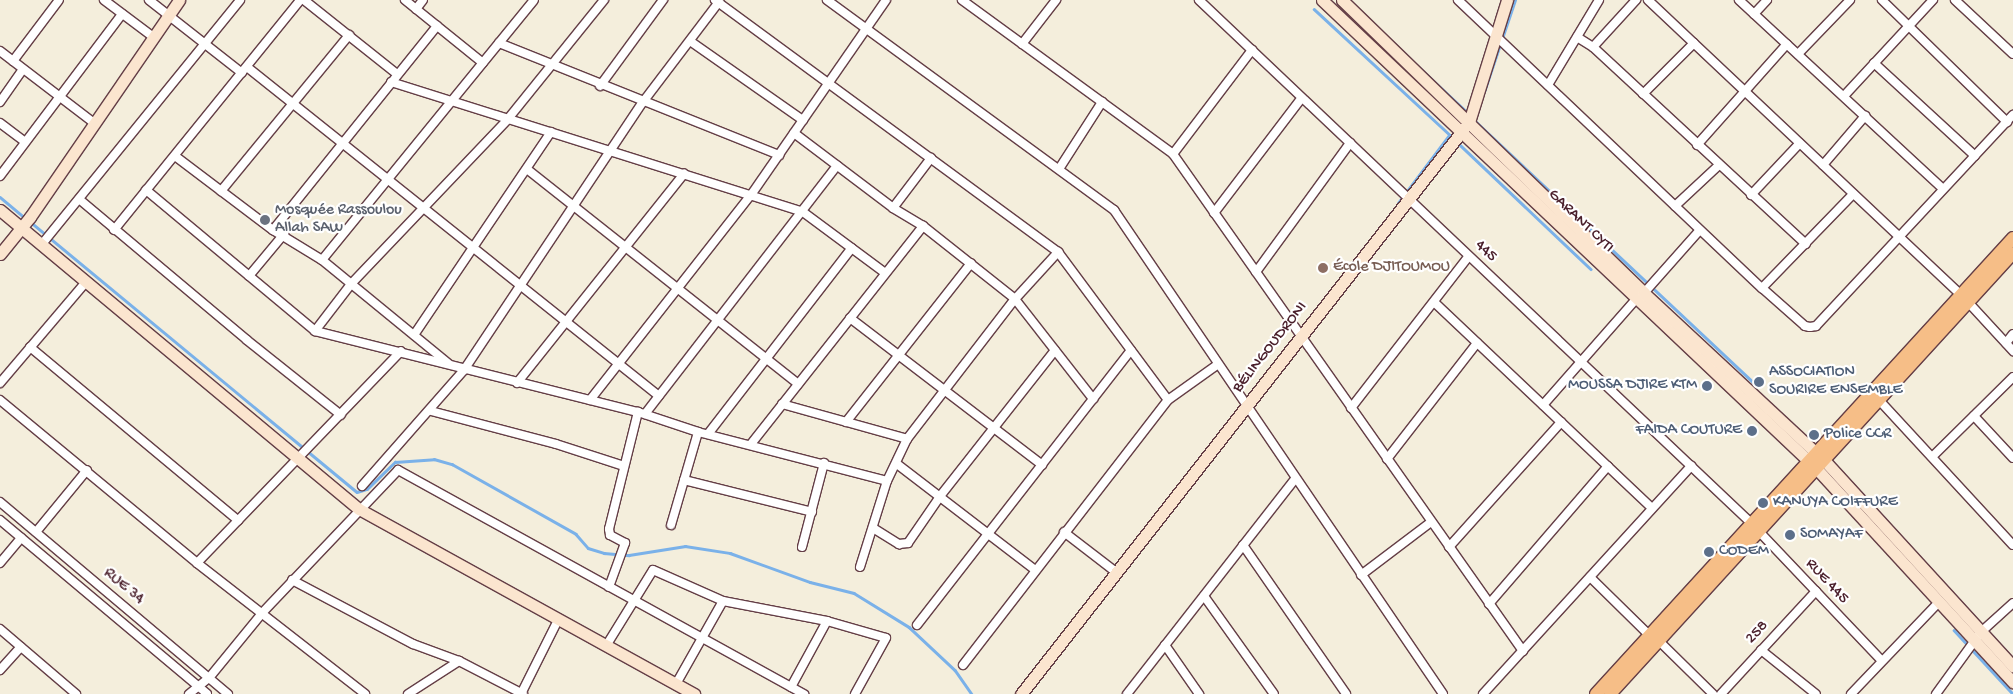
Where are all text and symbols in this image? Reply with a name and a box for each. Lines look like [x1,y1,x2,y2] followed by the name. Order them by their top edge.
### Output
[1543,186,1617,258] street label: GARANT CYTI
[275,201,402,239] place label: Mosquée Rassoulou Allah SAW
[259,214,271,226] marker: Mosquée Rassoulou Allah SAW
[1470,237,1500,267] street label: 445
[1333,258,1450,278] place label: École DJITOUMOU
[1317,262,1329,274] marker: École DJITOUMOU
[1230,299,1312,397] street label: BÉLINGOUDRONI
[1769,363,1903,401] place label: ASSOCIATION SOURIRE ENSEMBLE
[1568,376,1697,396] place label: MOUSSA DJIRE KTM
[1753,376,1765,388] marker: ASSOCIATION SOURIRE ENSEMBLE
[1701,380,1713,392] marker: MOUSSA DJIRE KTM
[1636,421,1742,441] place label: FAIDA COUTURE
[1746,425,1758,437] marker: FAIDA COUTURE
[1824,425,1891,445] place label: Police CCR
[1808,429,1820,441] marker: Police CCR
[1773,493,1898,513] place label: KANUYA COIFFURE
[1757,497,1769,509] marker: KANUYA COIFFURE
[1800,525,1863,545] place label: SOMAYAF
[1784,529,1796,541] marker: SOMAYAF
[1719,542,1769,562] place label: CODEM
[1703,546,1715,558] marker: CODEM
[1800,555,1852,609] street label: RUE 445
[99,564,147,610] street label: RUE 34
[1742,617,1774,649] street label: 258

